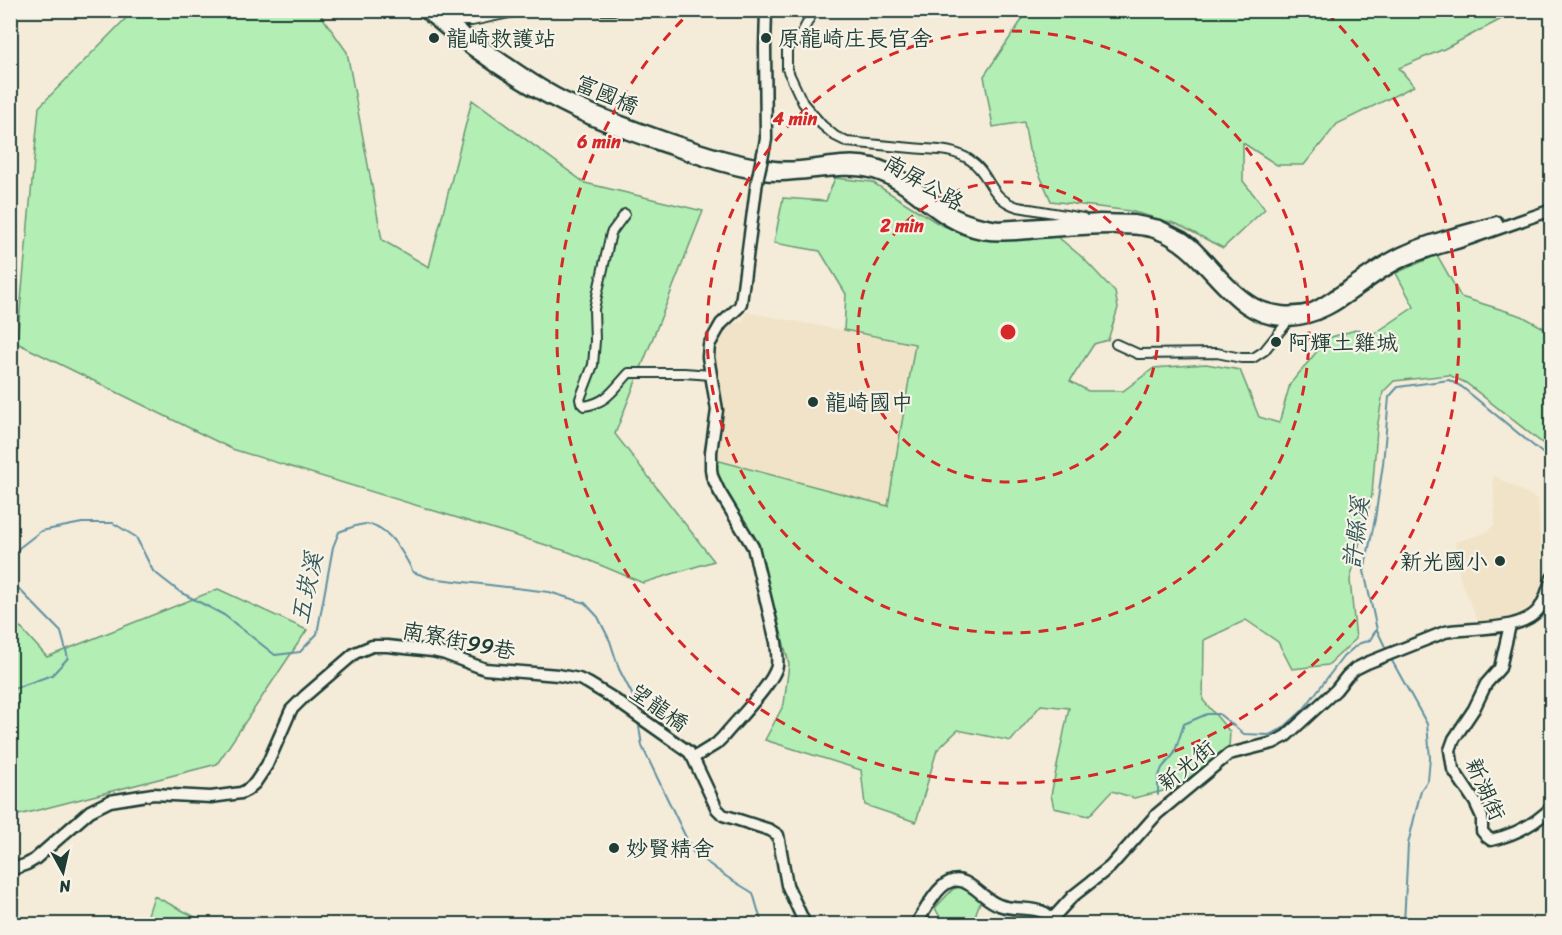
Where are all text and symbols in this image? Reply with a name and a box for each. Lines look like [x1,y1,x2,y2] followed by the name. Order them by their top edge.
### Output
[446,19,556,58] place label: 龍崎救護站
[778,19,932,58] place label: 原龍崎庄長官舍
[427,31,441,45] marker: 龍崎救護站
[759,31,773,45] marker: 原龍崎庄長官舍
[569,64,645,125] street label: 富國橋
[772,103,818,135] text: 4 min
[576,126,621,158] text: 6 min
[876,144,972,221] street label: 南屏公路
[879,210,924,242] text: 2 min
[998,322,1018,342] centre of rings
[1288,323,1398,362] place label: 阿輝土雞城
[1269,335,1283,349] marker: 阿輝土雞城
[825,383,913,422] place label: 龍崎國中
[806,395,820,409] marker: 龍崎國中
[1331,493,1381,571] water label: 許縣溪
[1400,542,1488,581] place label: 新光國小
[279,546,335,628] water label: 五崁溪
[1493,554,1507,568] marker: 新光國小
[399,610,519,671] street label: 南寮街99巷
[620,673,697,742] street label: 望龍橋
[1148,729,1224,801] street label: 新光街
[1454,751,1517,827] street label: 新湖街
[626,829,714,868] place label: 妙賢精舍
[607,841,621,855] marker: 妙賢精舍
[33,842,93,902] north arrow
[57,871,74,902] text: N

